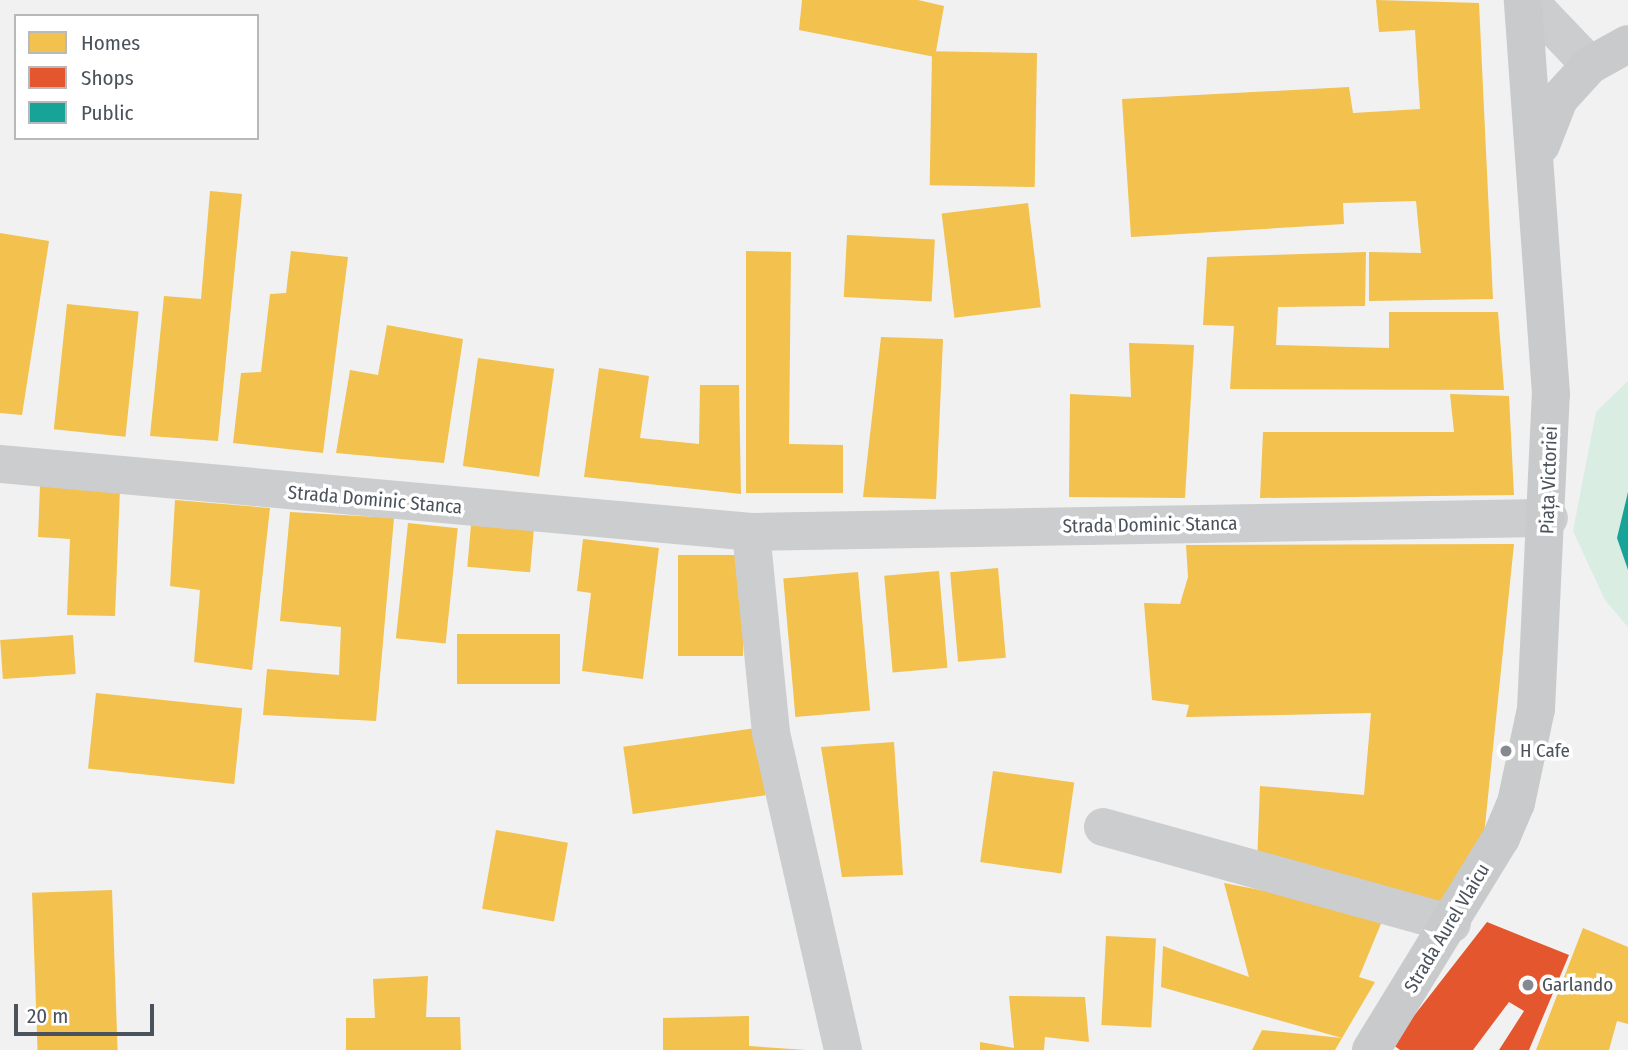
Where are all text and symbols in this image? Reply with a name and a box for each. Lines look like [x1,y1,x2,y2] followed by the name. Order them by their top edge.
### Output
[14,14,259,140] legend
[81,30,140,56] text: Homes
[81,65,134,91] text: Shops
[81,100,133,126] text: Public
[1536,426,1562,534] street label: Piața Victoriei
[287,481,463,519] street label: Strada Dominic Stanca
[1062,512,1238,538] street label: Strada Dominic Stanca
[1520,740,1570,762] place label: H Cafe
[1498,743,1514,759] marker: H Cafe
[1400,859,1494,997] street label: Strada Aurel Vlaicu
[1542,974,1613,996] place label: Garlando
[1520,977,1536,993] marker: Garlando
[18,990,158,1034] scale bar
[27,1003,68,1029] text: 20 m

